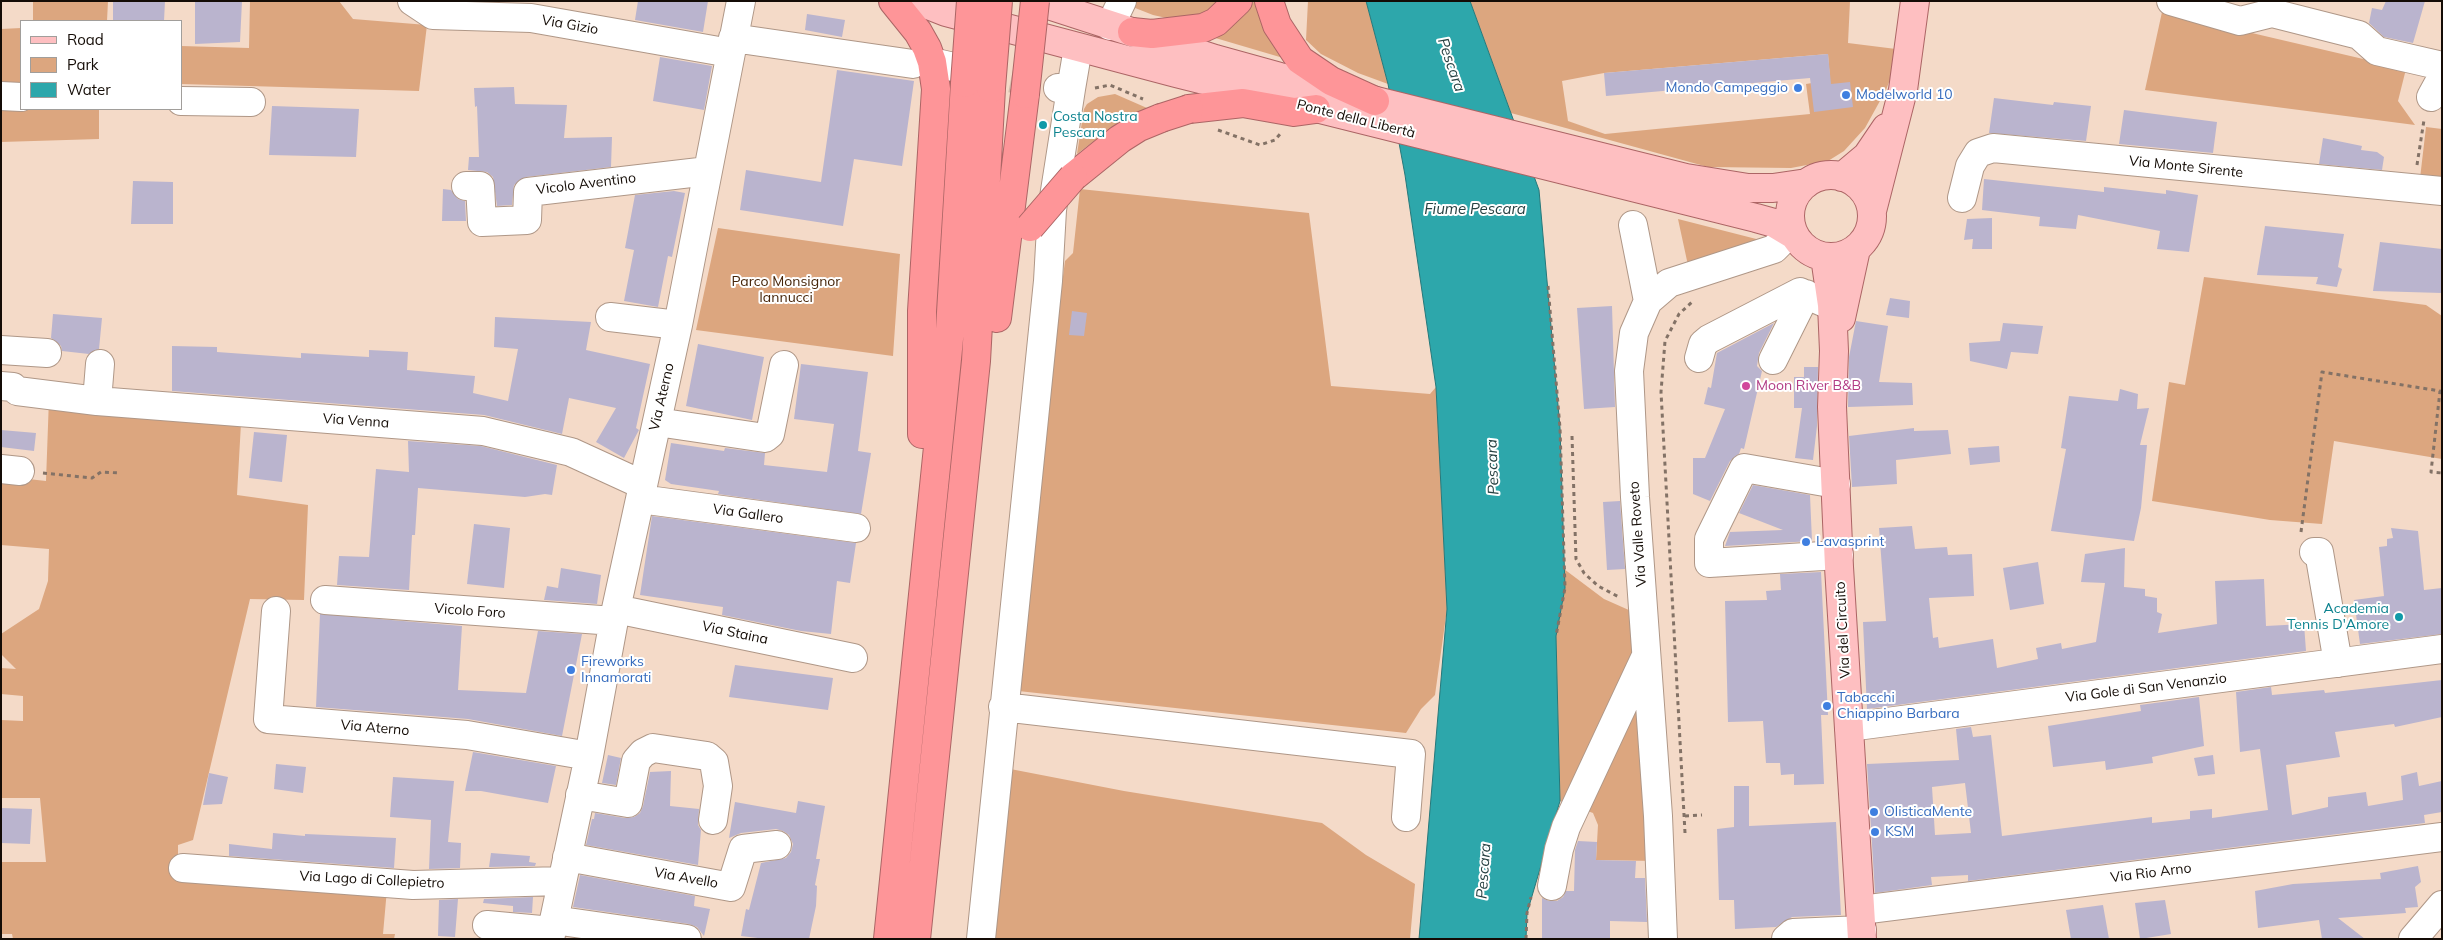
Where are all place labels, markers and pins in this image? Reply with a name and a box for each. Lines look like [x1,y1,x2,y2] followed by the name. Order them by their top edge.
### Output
[1665,80,1788,96] place label: Mondo Campeggio
[1792,82,1804,94] marker: Mondo Campeggio
[1856,87,1953,103] place label: Modelworld 10
[1840,89,1852,101] marker: Modelworld 10
[1053,109,1138,142] place label: Costa Nostra Pescara
[1037,119,1049,131] marker: Costa Nostra Pescara
[1756,378,1861,394] place label: Moon River B&B
[1740,380,1752,392] marker: Moon River B&B
[1816,534,1885,550] place label: Lavasprint
[1800,536,1812,548] marker: Lavasprint
[2287,601,2389,634] place label: Academia Tennis D'Amore
[2393,611,2405,623] marker: Academia Tennis D'Amore
[581,654,651,686] place label: Fireworks Innamorati
[565,664,577,676] marker: Fireworks Innamorati
[1837,690,1960,722] place label: Tabacchi Chiappino Barbara
[1821,700,1833,712] marker: Tabacchi Chiappino Barbara
[1884,804,1972,820] place label: OlisticaMente
[1868,806,1880,818] marker: OlisticaMente
[1885,824,1914,840] place label: KSM
[1869,826,1881,838] marker: KSM

